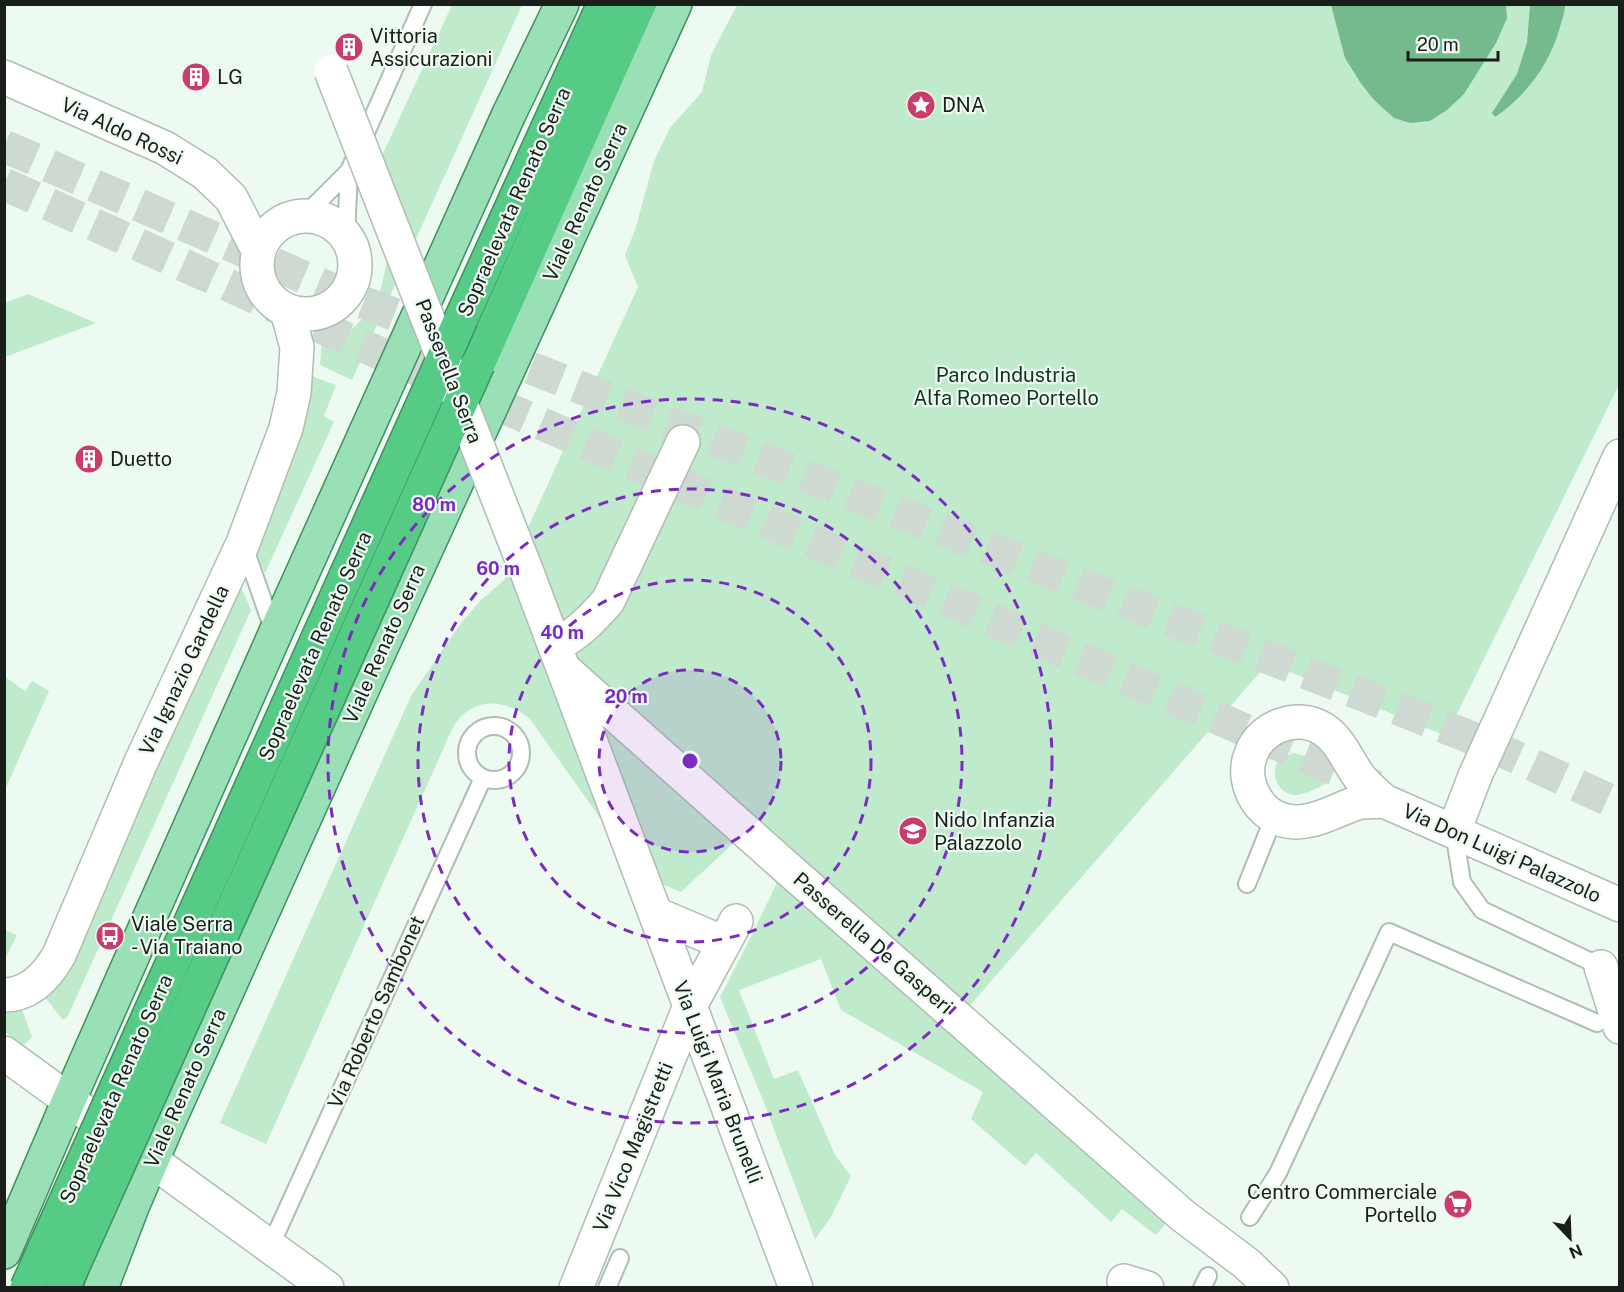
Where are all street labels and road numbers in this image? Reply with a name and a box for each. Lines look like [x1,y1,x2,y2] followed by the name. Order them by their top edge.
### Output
[452,84,576,320] street label: Sopraelevata Renato Serra
[57,92,187,170] street label: Via Aldo Rossi
[538,119,632,285] street label: Viale Renato Serra
[410,295,488,447] street label: Passerella Serra
[253,528,377,764] street label: Sopraelevata Renato Serra
[338,560,430,728] street label: Viale Renato Serra
[134,581,234,759] street label: Via Ignazio Gardella
[1399,798,1605,908] street label: Via Don Luigi Palazzolo
[788,867,958,1019] street label: Passerella De Gasperi
[323,912,429,1112] street label: Via Roberto Sambonet
[54,971,178,1207] street label: Sopraelevata Renato Serra
[668,977,768,1187] street label: Via Luigi Maria Brunelli
[139,1004,231,1172] street label: Viale Renato Serra
[588,1059,678,1235] street label: Via Vico Magistretti

